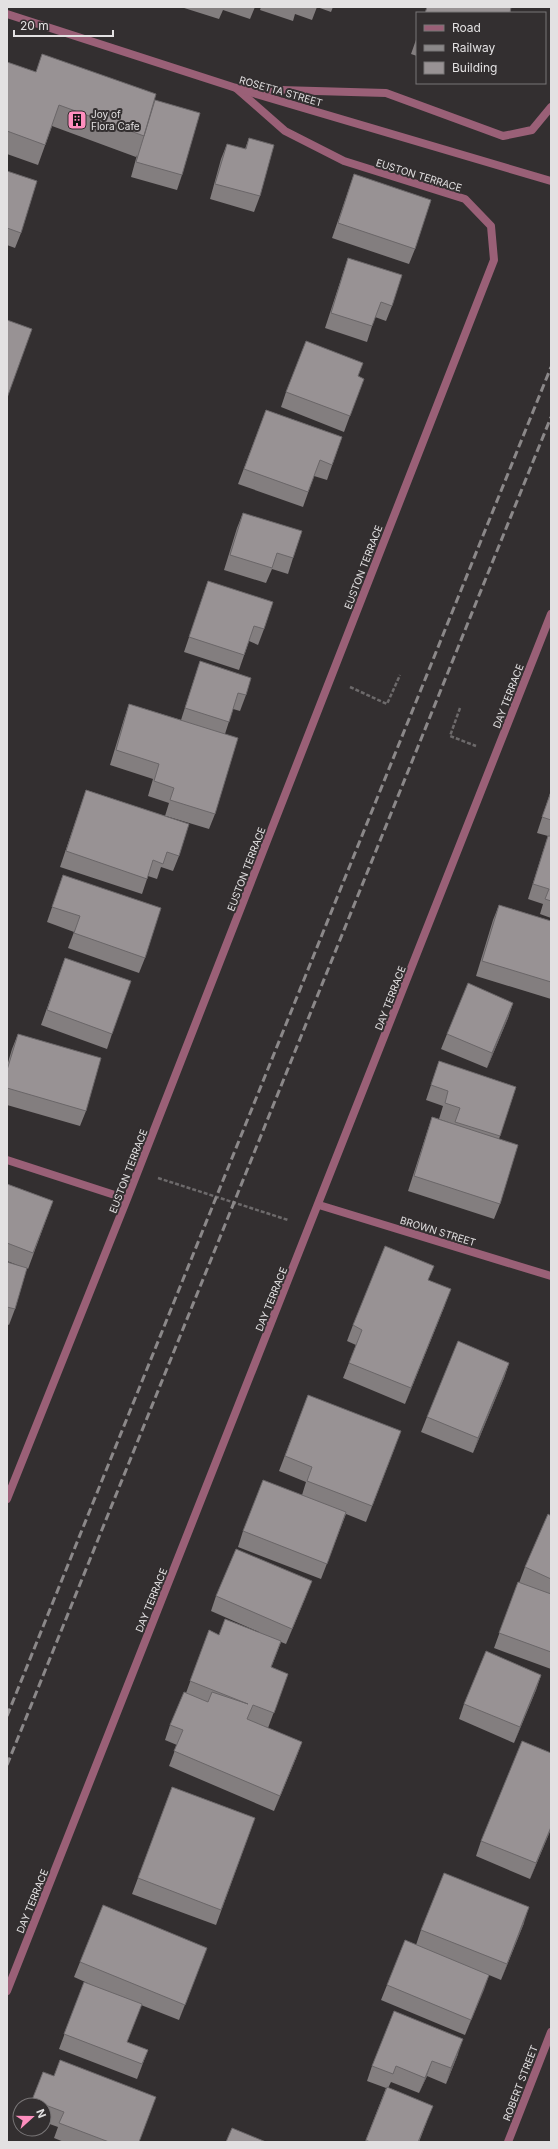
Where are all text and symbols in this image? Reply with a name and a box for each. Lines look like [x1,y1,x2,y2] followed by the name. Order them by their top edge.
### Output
[14,12,113,38] scale bar
[416,12,546,84] legend
[20,18,49,33] text: 20 m
[452,20,481,35] text: Road
[452,40,496,55] text: Railway
[452,60,497,75] text: Building
[238,73,324,109] street label: ROSETTA STREET
[91,108,140,132] place label: Joy of Flora Cafe
[66,109,88,131] building icon: Joy of Flora Cafe
[375,156,463,194] street label: EUSTON TERRACE
[341,523,385,611] street label: EUSTON TERRACE
[490,662,526,730] street label: DAY TERRACE
[224,825,268,913] street label: EUSTON TERRACE
[372,964,408,1032] street label: DAY TERRACE
[106,1127,150,1215] street label: EUSTON TERRACE
[399,1214,477,1248] street label: BROWN STREET
[253,1265,289,1333] street label: DAY TERRACE
[133,1566,169,1634] street label: DAY TERRACE
[14,1867,50,1935] street label: DAY TERRACE
[500,2043,540,2123] street label: ROBERT STREET
[12,2097,52,2137] north arrow
[33,2107,49,2120] text: N

